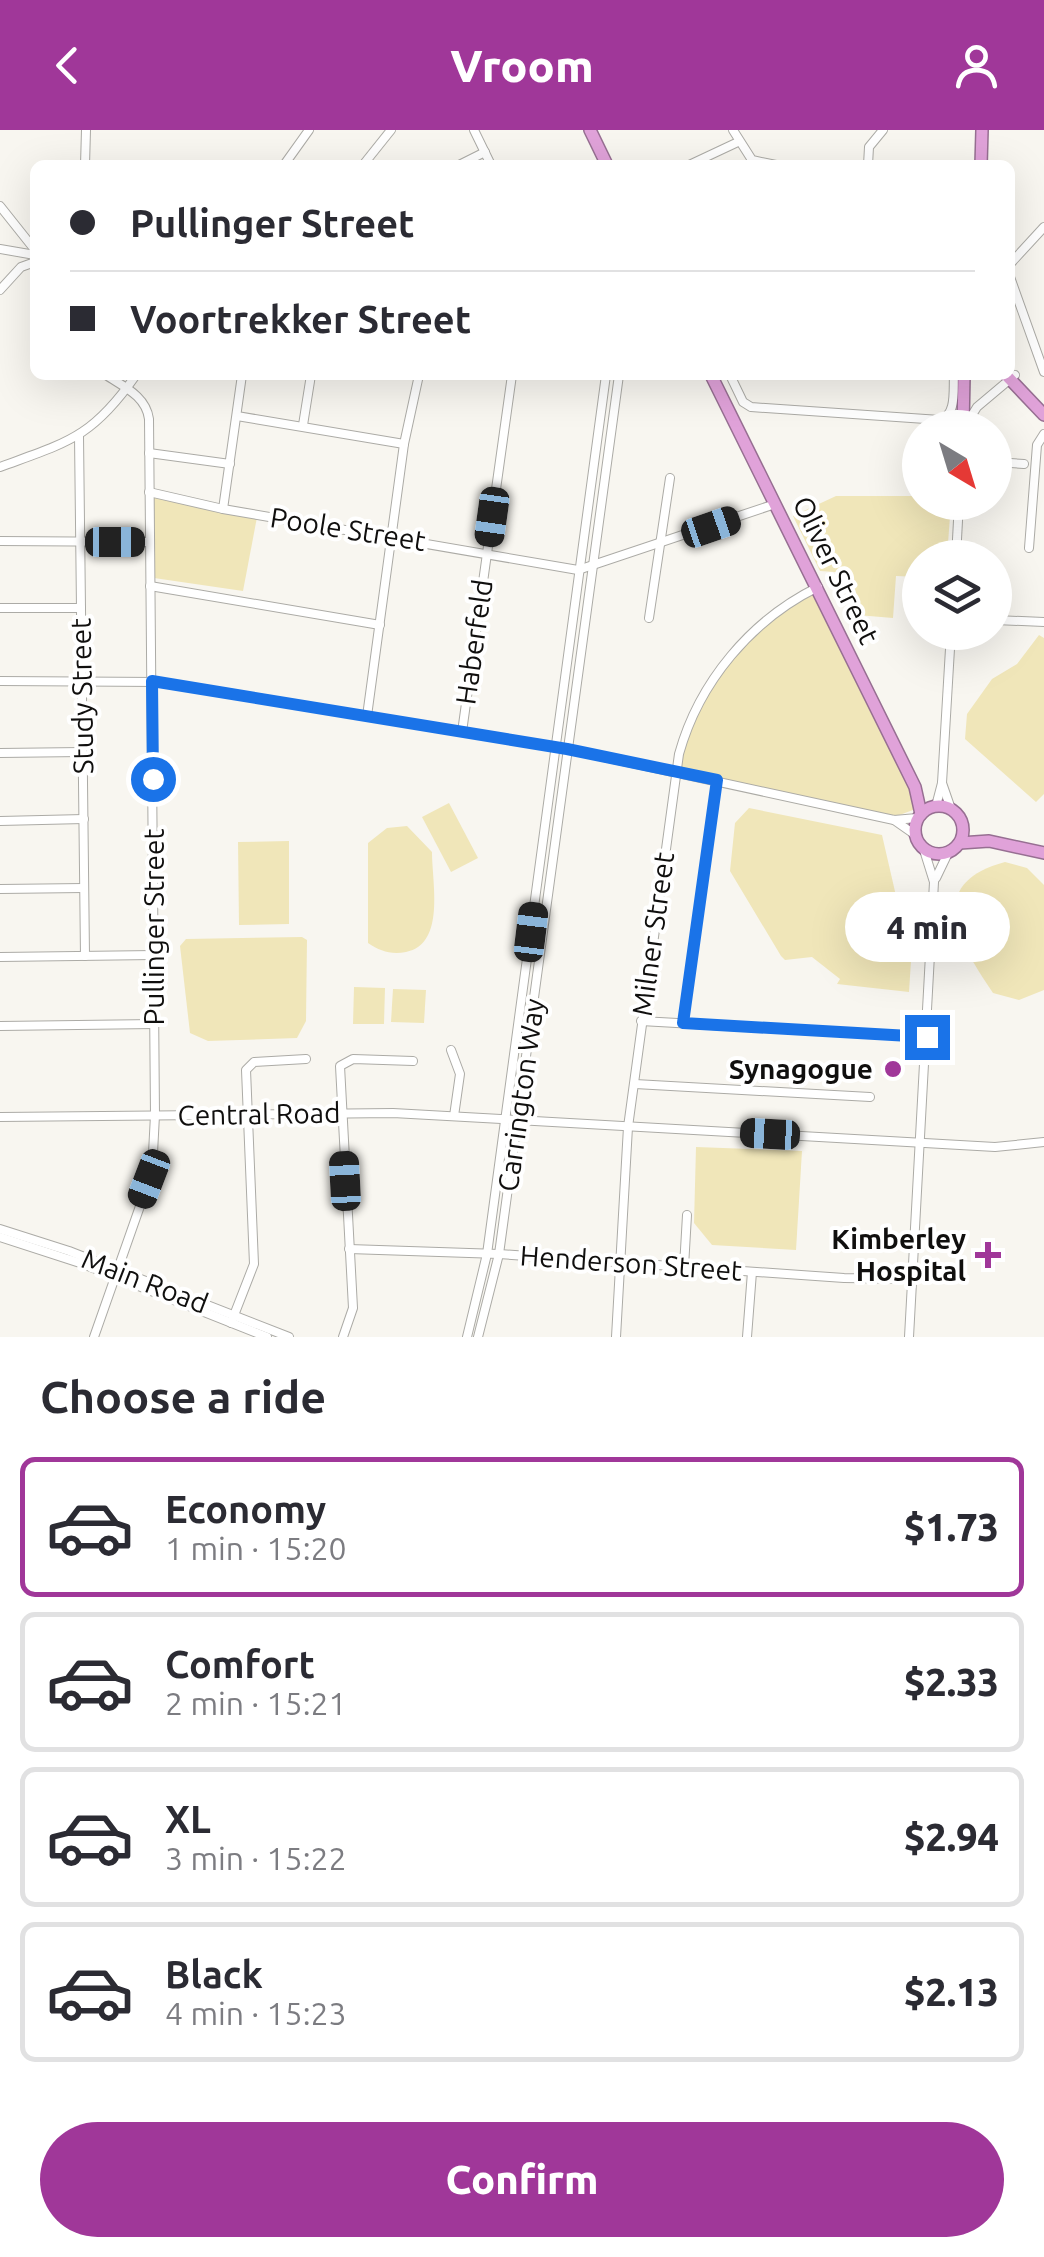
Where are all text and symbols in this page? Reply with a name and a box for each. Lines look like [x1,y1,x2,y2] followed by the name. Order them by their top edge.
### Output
[40,38,95,93] icon: back
[949,38,1004,93] icon: person
[450,40,594,91] text: Vroom
[130,202,414,244] text: Pullinger Street
[130,298,471,340] text: Voortrekker Street
[902,410,1012,520] north arrow
[902,410,1012,650] map controls
[473,485,511,549] car
[787,491,885,649] street label: Oliver Street
[268,501,428,556] street label: Poole Street
[678,503,744,551] car
[85,527,145,557] car
[902,540,1012,650] button: layers
[449,577,498,707] street label: Haberfeld
[65,618,98,774] street label: Study Street
[131,757,176,802] route start
[138,829,169,1025] street label: Pullinger Street
[626,850,679,1018] street label: Milner Street
[844,892,1010,962] callout: 4 min
[512,900,550,964] car
[887,909,968,945] text: 4 min
[492,996,549,1193] street label: Carrington Way
[905,1015,950,1060] route end
[729,1053,873,1084] place label: Synagogue
[882,1058,904,1080] marker: Synagogue
[177,1097,341,1130] street label: Central Road
[739,1117,801,1151] car
[124,1146,174,1212] car
[328,1150,362,1212] car
[831,1223,966,1286] place label: Kimberley Hospital
[519,1239,743,1286] street label: Henderson Street
[78,1242,213,1319] street label: Main Road
[975,1242,1001,1268] marker: Kimberley Hospital
[40,1371,326,1422] text: Choose a ride
[45,1482,135,1572] icon: car
[165,1488,326,1530] text: Economy
[904,1506,999,1548] text: $1.73
[165,1530,347,1566] text: 1 min · 15:20
[45,1637,135,1727] icon: car
[165,1643,315,1685] text: Comfort
[904,1661,999,1703] text: $2.33
[165,1685,347,1721] text: 2 min · 15:21
[45,1792,135,1882] icon: car
[165,1798,211,1840] text: XL
[904,1816,999,1858] text: $2.94
[165,1840,347,1876] text: 3 min · 15:22
[45,1947,135,2037] icon: car
[165,1953,263,1995] text: Black
[904,1971,999,2013] text: $2.13
[165,1995,347,2031] text: 4 min · 15:23
[40,2122,1004,2237] button: Confirm

